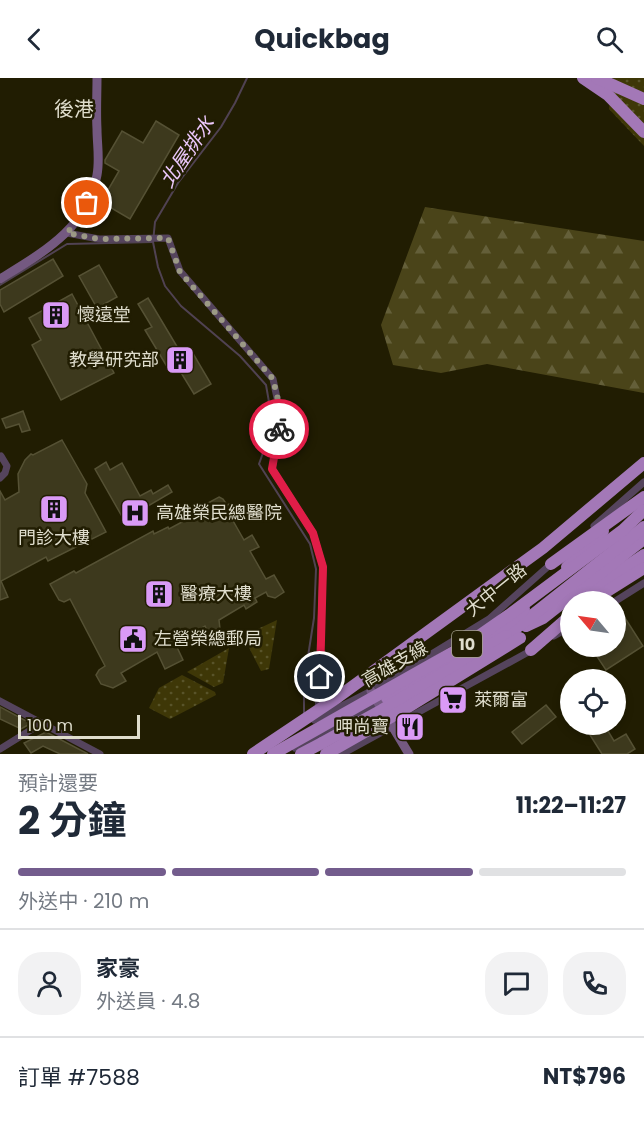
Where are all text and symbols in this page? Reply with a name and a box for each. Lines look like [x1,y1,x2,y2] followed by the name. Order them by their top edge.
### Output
[254,20,390,57] text: Quickbag
[18,23,51,56] icon: back
[593,23,626,56] icon: search
[54,95,94,123] district label: 後港
[153,110,222,193] water label: 北屋排水
[61,177,112,228] pin
[70,186,103,219] icon: bag
[40,299,72,331] building icon: 懷遠堂
[77,302,131,327] place label: 懷遠堂
[164,344,196,376] building icon: 教學研究部
[69,347,159,372] place label: 教學研究部
[249,399,309,459] courier
[263,413,296,446] icon: bike
[38,493,70,525] building icon: 門診大樓
[119,497,151,529] hospital icon: 高雄榮民總醫院
[156,500,282,525] place label: 高雄榮民總醫院
[18,525,90,550] place label: 門診大樓
[460,557,532,622] street label: 大中一路
[143,578,175,610] building icon: 醫療大樓
[180,581,252,606] place label: 醫療大樓
[560,591,626,657] north arrow
[560,591,626,735] map controls
[117,623,149,655] public building icon: 左營榮總郵局
[154,626,262,651] place label: 左營榮總郵局
[452,631,482,657] road number: 10
[357,635,432,692] street label: 高雄支線
[294,651,345,702] pin
[303,660,336,693] icon: home
[560,669,626,735] button: locate
[437,684,469,716] supermarket icon: 萊爾富
[474,687,528,712] place label: 萊爾富
[394,711,426,743] restaurant icon: 呷尚寶
[18,712,140,740] scale bar
[27,714,73,737] text: 100 m
[335,714,389,739] place label: 呷尚寶
[18,769,98,797] text: 預計還要
[516,790,626,821] text: 11:22–11:27
[18,793,127,848] text: 2 分鐘
[18,887,149,915] text: 外送中 · 210 m
[18,952,81,1015] button: person
[485,952,548,1015] button: chat
[563,952,626,1015] button: phone
[96,953,140,984] text: 家豪
[96,987,200,1015] text: 外送員 · 4.8
[543,1061,626,1092] text: NT$796
[18,1062,140,1093] text: 訂單 #7588

